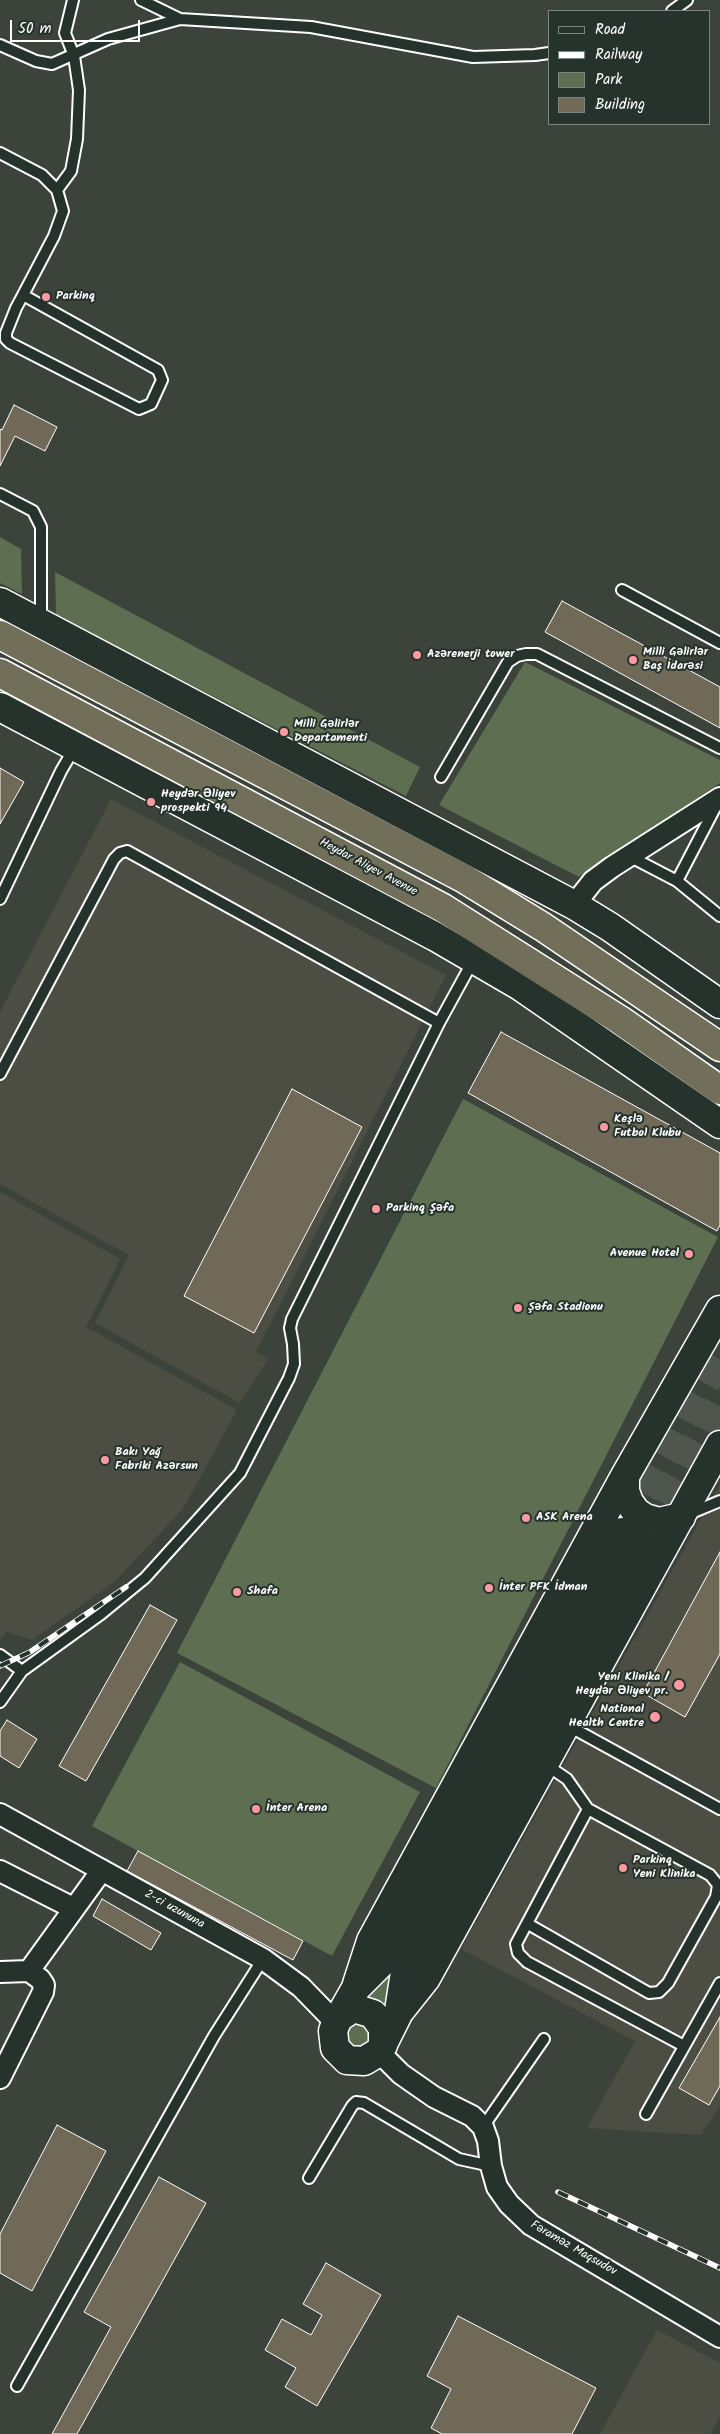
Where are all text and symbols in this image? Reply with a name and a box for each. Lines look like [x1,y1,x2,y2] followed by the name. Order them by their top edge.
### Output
[12,10,142,42] scale bar
[548,10,710,125] legend
[18,17,52,41] text: 50 m
[595,18,625,42] text: Road
[595,43,642,67] text: Railway
[595,68,622,92] text: Park
[595,93,645,117] text: Building
[56,290,95,304] place label: Parkinq
[40,291,52,303] marker: Parkinq
[643,646,708,674] place label: Milli Gəlirlər Baş İdarəsi
[427,648,515,662] place label: Azərenerji tower
[411,649,423,661] marker: Azərenerji tower
[627,654,639,666] marker: Milli Gəlirlər Baş İdarəsi
[294,718,367,746] place label: Milli Gəlirlər Departamenti
[278,726,290,738] marker: Milli Gəlirlər Departamenti
[161,788,235,816] place label: Heydər Əliyev prospekti 94
[145,796,157,808] marker: Heydər Əliyev prospekti 94
[317,836,419,900] street label: Heydar Aliyev Avenue
[614,1113,681,1141] place label: Keşlə Futbol Klubu
[598,1121,610,1133] marker: Keşlə Futbol Klubu
[386,1202,454,1216] place label: Parkinq Şəfa
[370,1203,382,1215] marker: Parkinq Şəfa
[610,1247,679,1261] place label: Avenue Hotel
[683,1248,695,1260] marker: Avenue Hotel
[528,1301,603,1315] place label: Şəfa Stadionu
[512,1302,524,1314] marker: Şəfa Stadionu
[115,1446,198,1474] place label: Bakı Yağ Fabriki Azərsun
[99,1454,111,1466] marker: Bakı Yağ Fabriki Azərsun
[536,1511,593,1525] place label: ASK Arena
[520,1512,532,1524] marker: ASK Arena
[499,1581,587,1595] place label: İnter PFK İdman
[483,1582,495,1594] marker: İnter PFK İdman
[247,1585,278,1599] place label: Shafa
[231,1586,243,1598] marker: Shafa
[576,1671,668,1699] place label: Yeni Klinika / Heydər Əliyev pr.
[672,1678,686,1692] marker: Yeni Klinika / Heydər Əliyev pr.
[569,1703,644,1731] place label: National Health Centre
[648,1710,662,1724] marker: National Health Centre
[266,1802,327,1816] place label: İnter Arena
[250,1803,262,1815] marker: İnter Arena
[633,1854,695,1882] place label: Parkinq Yeni Klinika
[617,1862,629,1874] marker: Parkinq Yeni Klinika
[141,1888,207,1932] street label: 2-ci uzununa
[527,2219,619,2279] street label: Fəraməz Maqsudov

